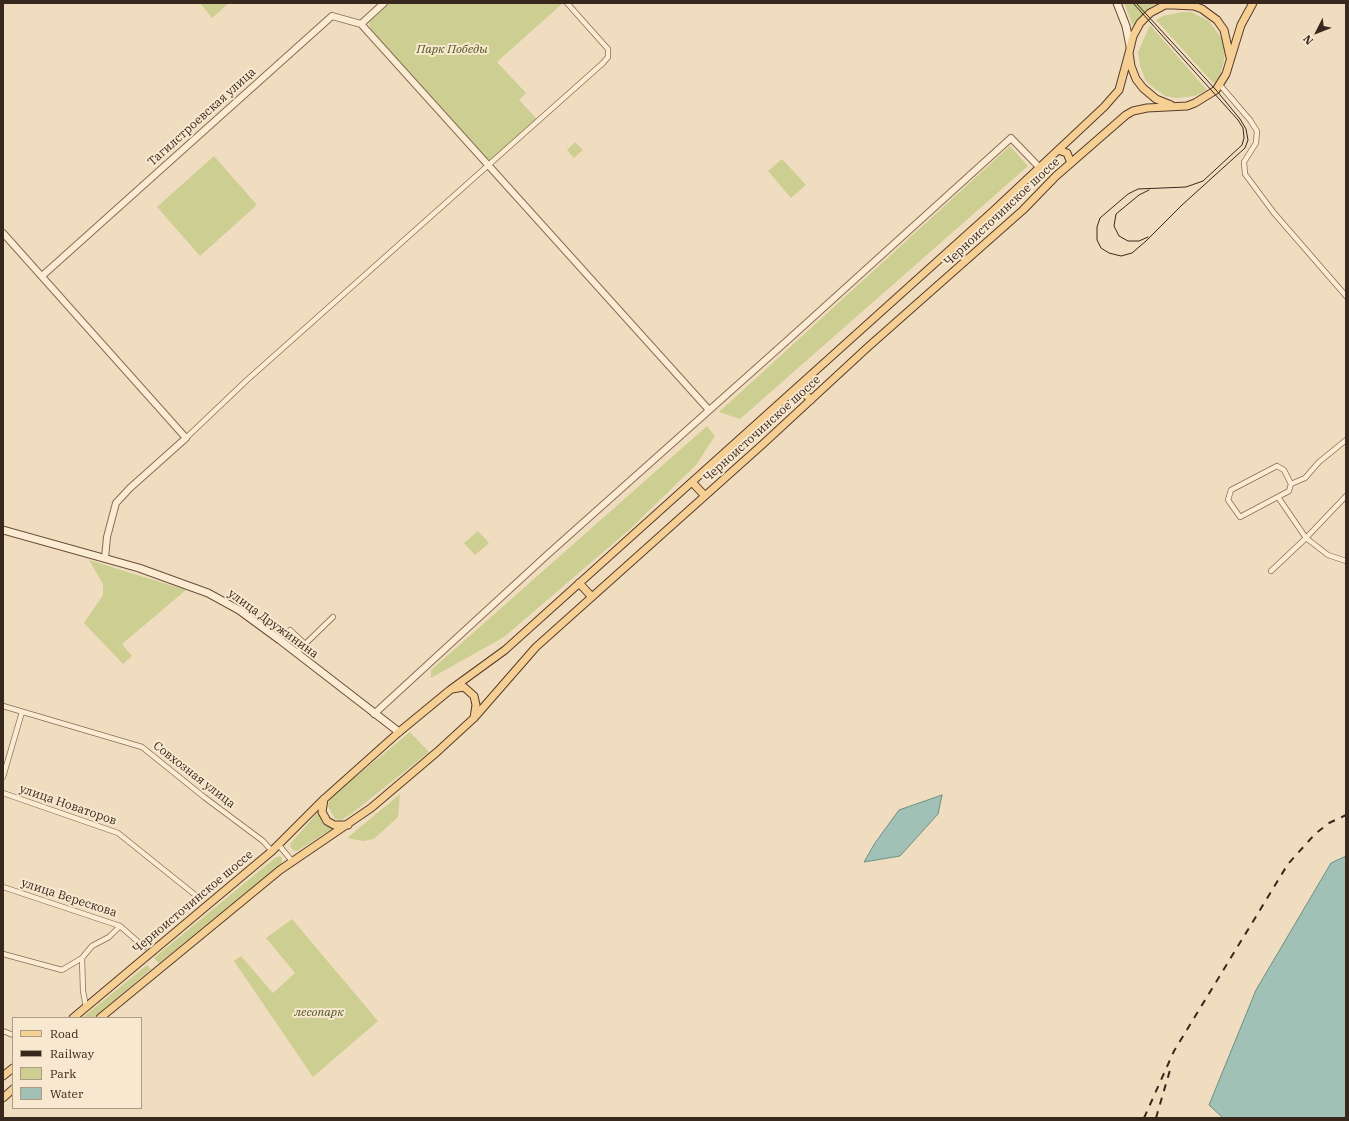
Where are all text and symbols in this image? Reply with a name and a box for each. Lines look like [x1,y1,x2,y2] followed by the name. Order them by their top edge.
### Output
[1297,12,1337,52] north arrow
[1300,32,1316,48] text: N
[416,43,488,57] park label: Парк Победы
[145,65,259,169] street label: Тагилстроевская улица
[941,155,1063,269] street label: Черноисточинское шоссе
[701,373,823,485] street label: Черноисточинское шоссе
[225,586,321,662] street label: улица Дружинина
[150,739,238,811] street label: Совхозная улица
[18,782,118,828] street label: улица Новаторов
[130,847,256,957] street label: Черноисточинское шоссе
[19,876,119,920] street label: улица Верескова
[294,1006,344,1020] park label: лесопарк
[12,1017,142,1109] legend
[50,1026,79,1041] text: Road
[50,1046,94,1061] text: Railway
[50,1066,76,1081] text: Park
[50,1086,83,1101] text: Water

